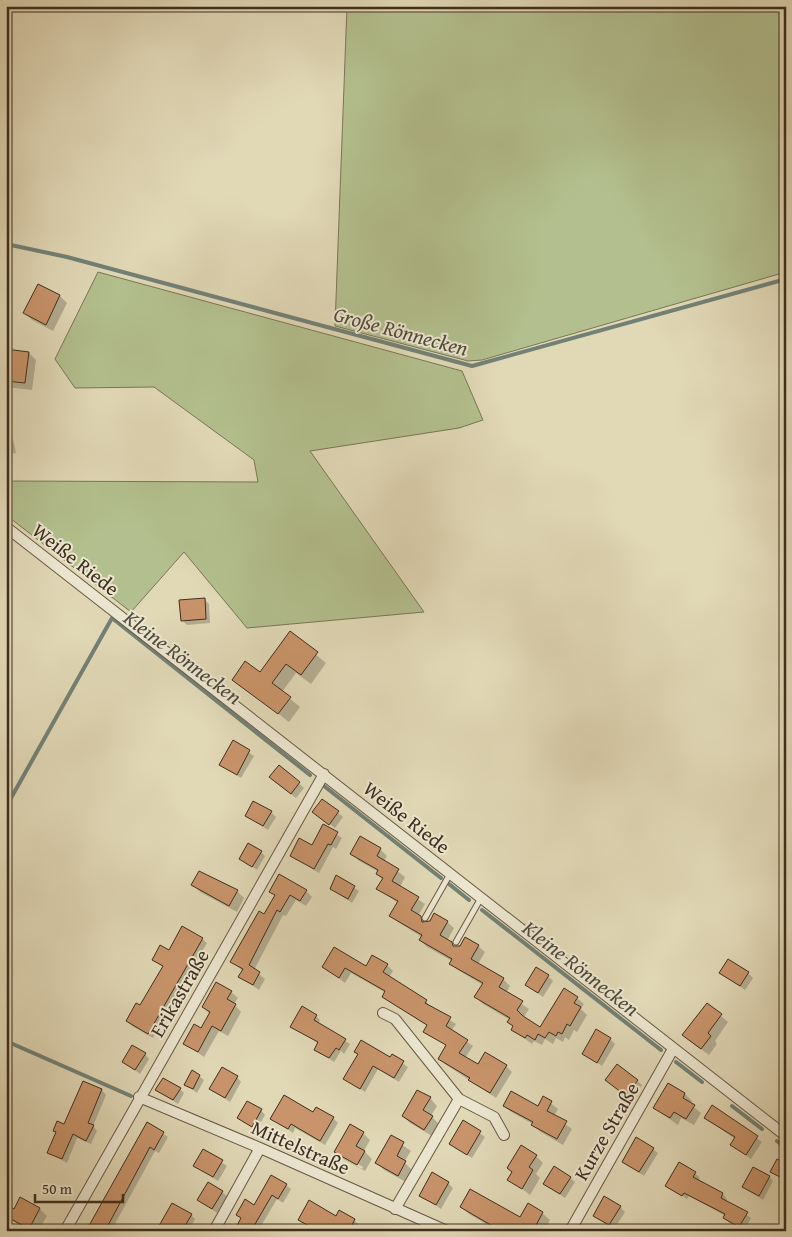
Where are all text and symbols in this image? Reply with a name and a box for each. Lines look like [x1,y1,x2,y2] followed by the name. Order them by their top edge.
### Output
[330,298,472,364] water label: Große Rönnecken
[26,516,126,602] street label: Weiße Riede
[117,602,249,712] water label: Kleine Rönnecken
[357,774,457,860] street label: Weiße Riede
[515,912,646,1024] water label: Kleine Rönnecken
[142,944,216,1042] street label: Erikastraße
[566,1077,646,1185] street label: Kurze Straße
[247,1112,355,1182] street label: Mittelstraße
[35,1172,122,1204] scale bar
[42,1178,73,1199] text: 50 m

